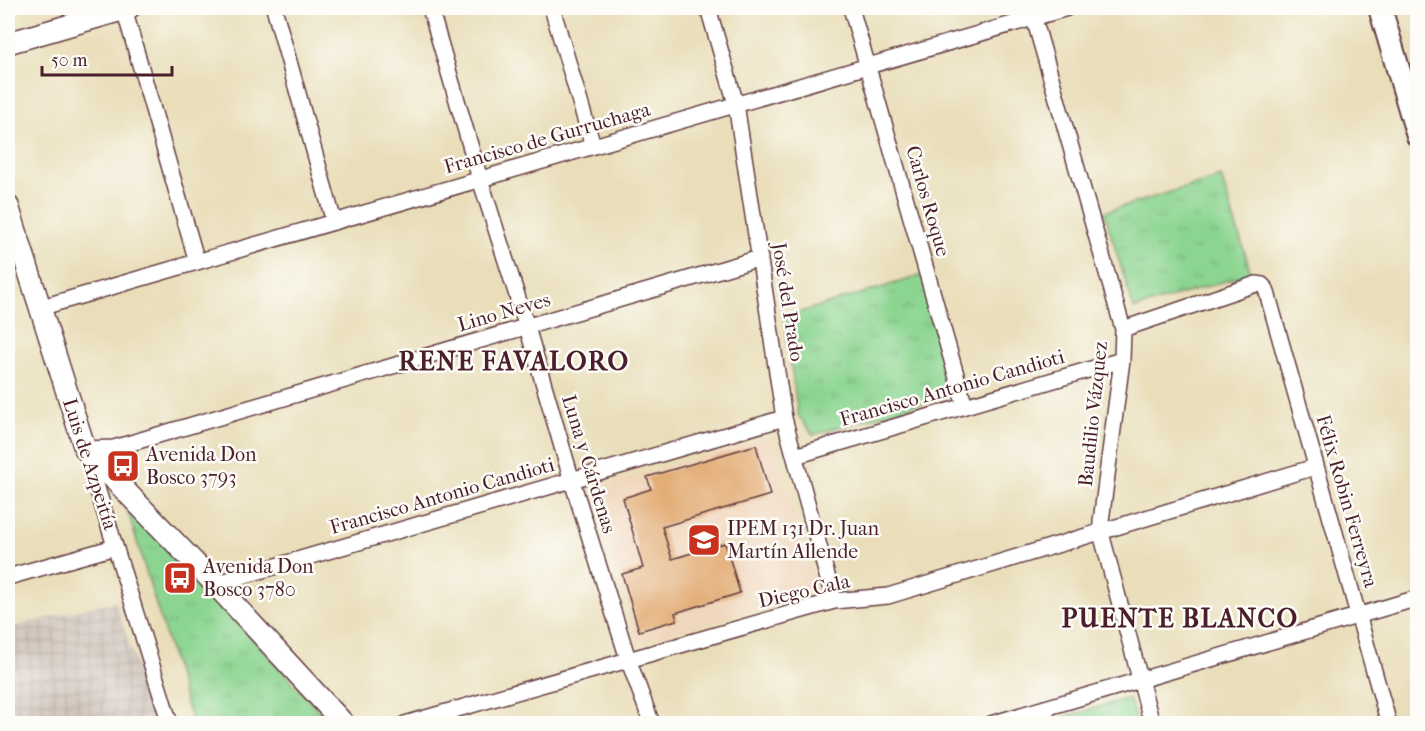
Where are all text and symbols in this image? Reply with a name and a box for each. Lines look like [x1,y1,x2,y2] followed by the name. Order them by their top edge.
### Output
[42,39,172,77] scale bar
[51,50,88,71] text: 50 m
[441,97,653,178] street label: Francisco de Gurruchaga
[901,143,955,259] street label: Carlos Roque
[767,239,809,363] street label: José del Prado
[455,288,553,336] street label: Lino Neves
[1074,340,1112,488] street label: Baudilio Vázquez
[837,345,1067,431] street label: Francisco Antonio Candioti
[398,346,630,377] district label: RENE FAVALORO
[557,392,621,536] street label: Luna y Cárdenas
[58,395,122,533] street label: Luis de Azpeitía
[1311,412,1383,591] street label: Félix Robin Ferreyra
[145,443,257,489] place label: Avenida Don Bosco 3793
[105,448,141,484] bus stop icon: Avenida Don Bosco 3793
[327,453,557,539] street label: Francisco Antonio Candioti
[727,517,879,563] place label: IPEM 131 Dr. Juan Martín Allende
[686,522,722,558] school or university icon: IPEM 131 Dr. Juan Martín Allende
[202,555,314,601] place label: Avenida Don Bosco 3780
[162,560,198,596] bus stop icon: Avenida Don Bosco 3780
[756,569,853,613] street label: Diego Cala
[1061,603,1299,634] district label: PUENTE BLANCO

